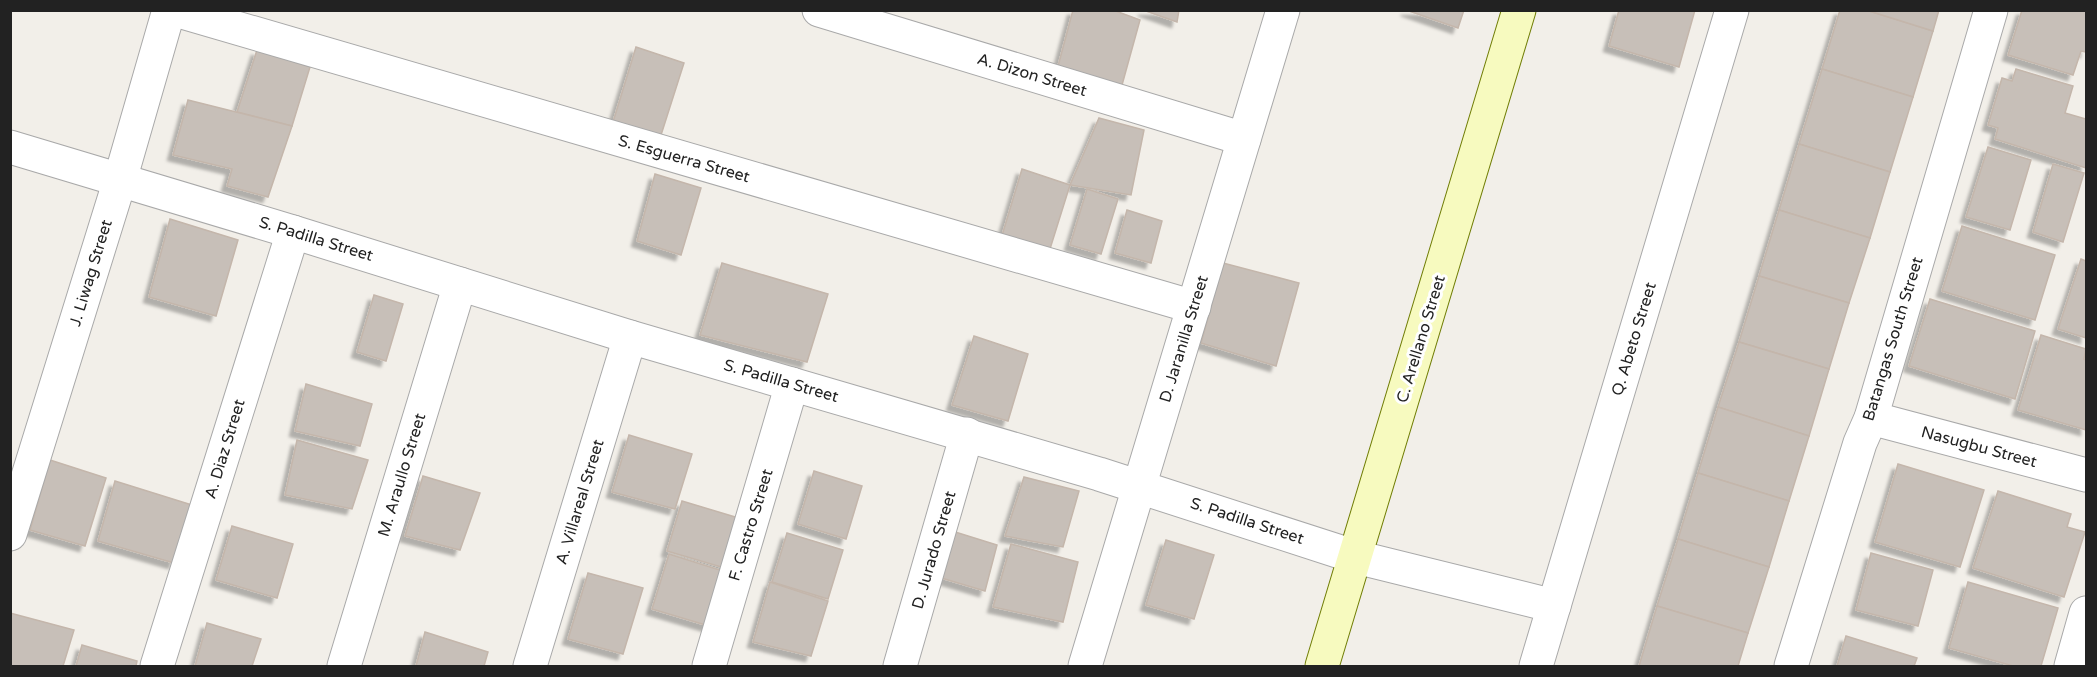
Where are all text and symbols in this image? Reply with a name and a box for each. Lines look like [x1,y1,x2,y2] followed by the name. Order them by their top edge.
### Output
[975,49,1089,101] street label: A. Dizon Street
[616,131,752,187] street label: S. Esguerra Street
[256,212,376,266] street label: S. Padilla Street
[65,217,117,329] street label: J. Liwag Street
[1858,254,1928,424] street label: Batangas South Street
[1155,273,1213,405] street label: D. Jaranilla Street
[1392,273,1450,405] street label: C. Arellano Street
[1607,280,1661,398] street label: Q. Abeto Street
[721,355,841,407] street label: S. Padilla Street
[200,397,250,501] street label: A. Diaz Street
[374,411,430,539] street label: M. Araullo Street
[1919,422,2039,472] street label: Nasugbu Street
[551,437,609,567] street label: A. Villareal Street
[724,466,778,584] street label: F. Castro Street
[908,489,960,611] street label: D. Jurado Street
[1188,493,1306,549] street label: S. Padilla Street

